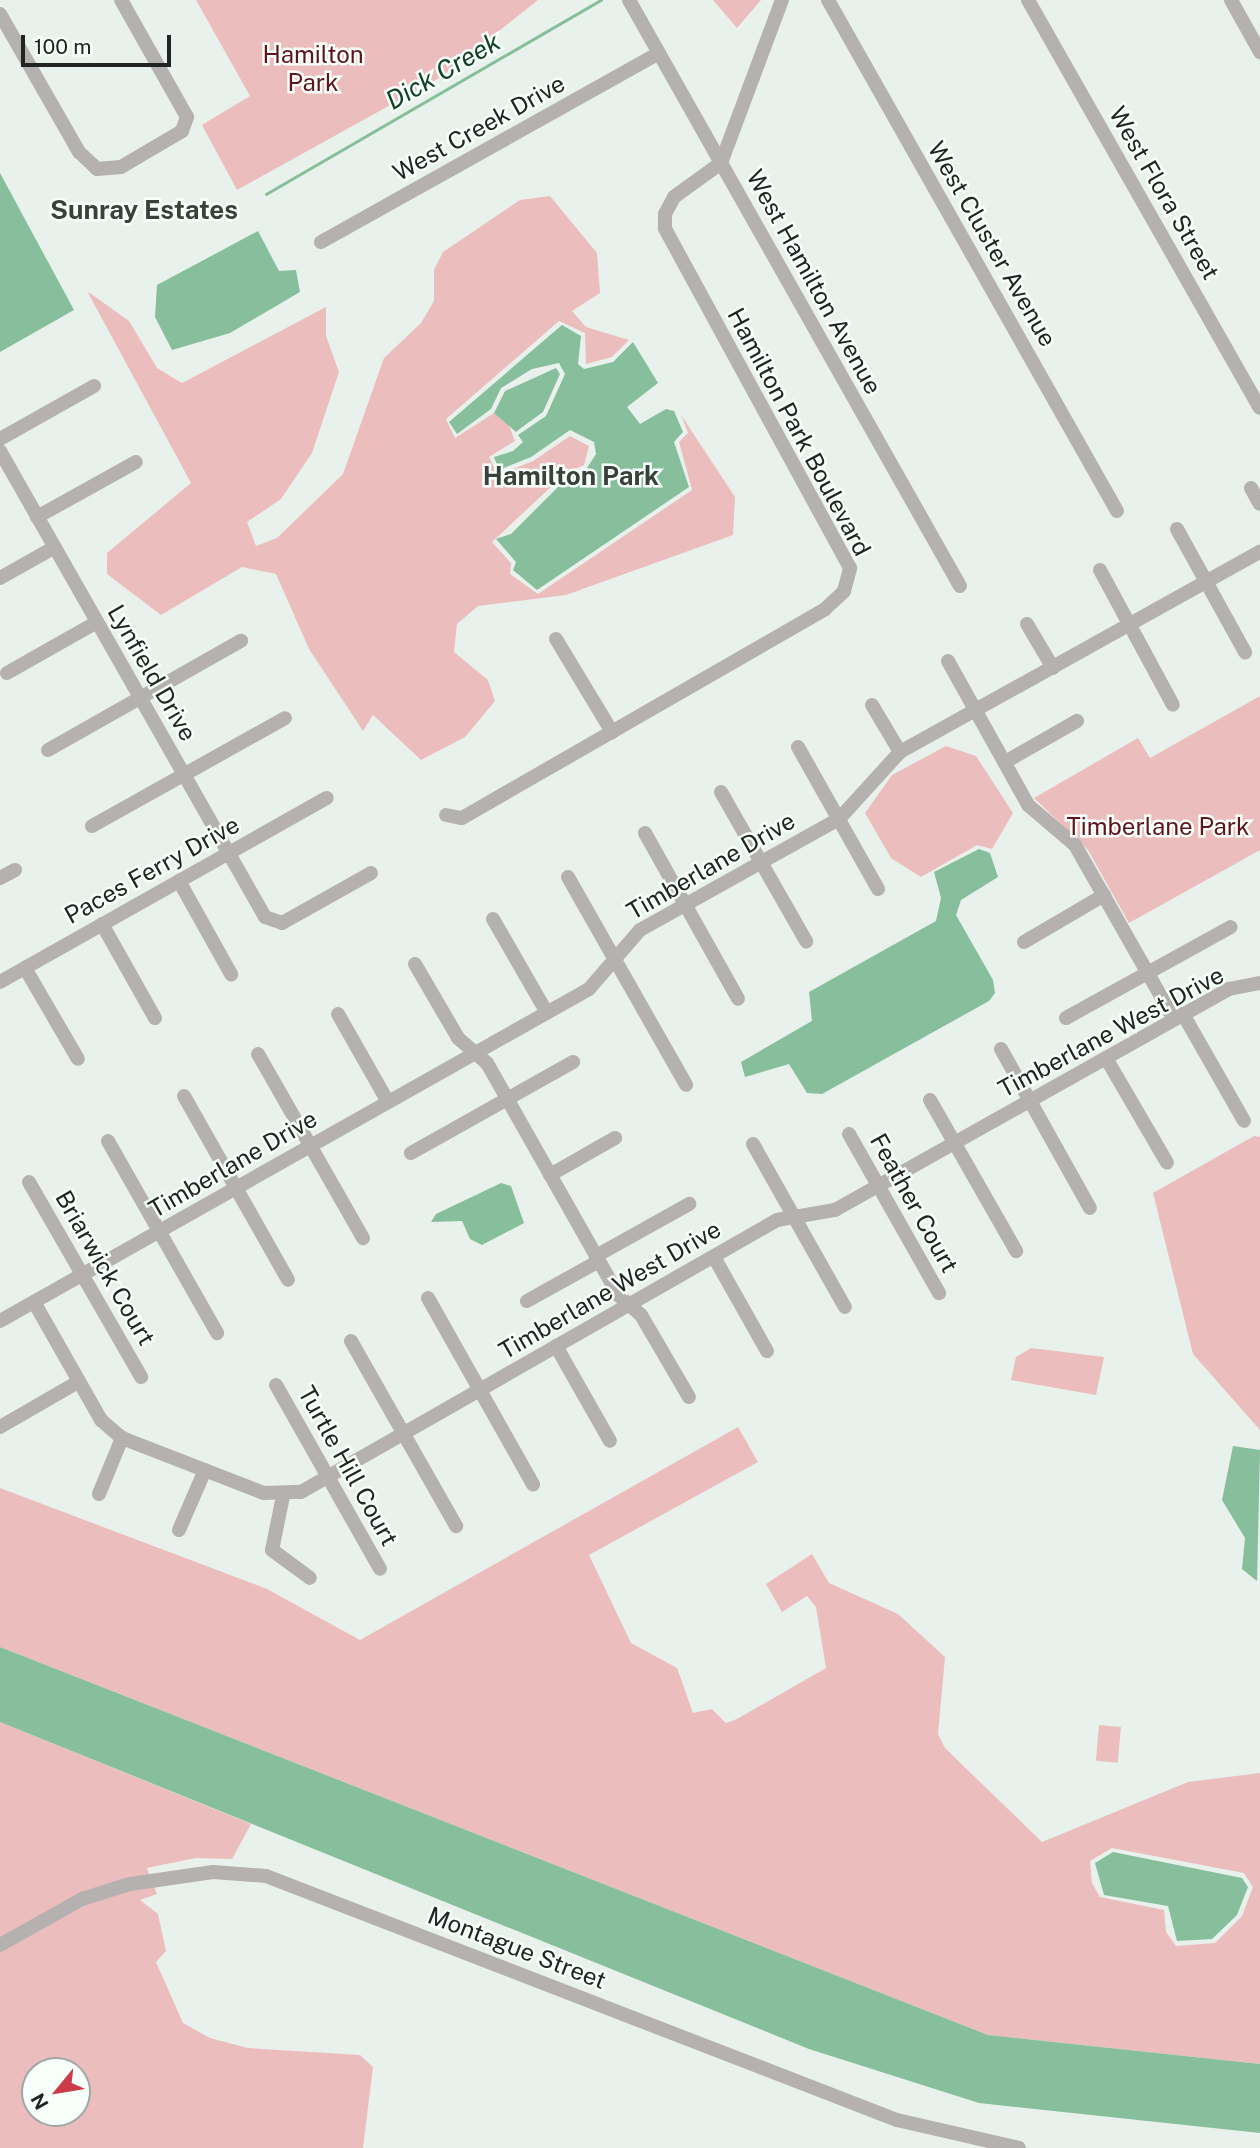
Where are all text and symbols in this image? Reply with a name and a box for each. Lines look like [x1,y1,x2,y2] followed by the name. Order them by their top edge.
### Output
[24,21,175,65] scale bar
[380,26,506,116] water label: Dick Creek
[34,34,91,59] text: 100 m
[262,41,364,97] park label: Hamilton Park
[388,69,570,187] street label: West Creek Drive
[1103,101,1225,285] street label: West Flora Street
[922,136,1062,352] street label: West Cluster Avenue
[740,165,888,399] street label: West Hamilton Avenue
[50,194,238,226] district label: Sunray Estates
[721,303,877,561] street label: Hamilton Park Boulevard
[483,460,659,492] district label: Hamilton Park
[101,600,203,746] street label: Lynfield Drive
[622,806,800,926] street label: Timberlane Drive
[60,810,244,930] street label: Paces Ferry Drive
[1066,813,1250,841] park label: Timberlane Park
[993,960,1229,1104] street label: Timberlane West Drive
[144,1104,322,1224] street label: Timberlane Drive
[864,1128,964,1278] street label: Feather Court
[49,1186,161,1350] street label: Briarwick Court
[494,1215,726,1365] street label: Timberlane West Drive
[292,1381,404,1551] street label: Turtle Hill Court
[424,1901,610,1995] street label: Montague Street
[21,2057,91,2127] north arrow
[26,2090,53,2113] text: N

